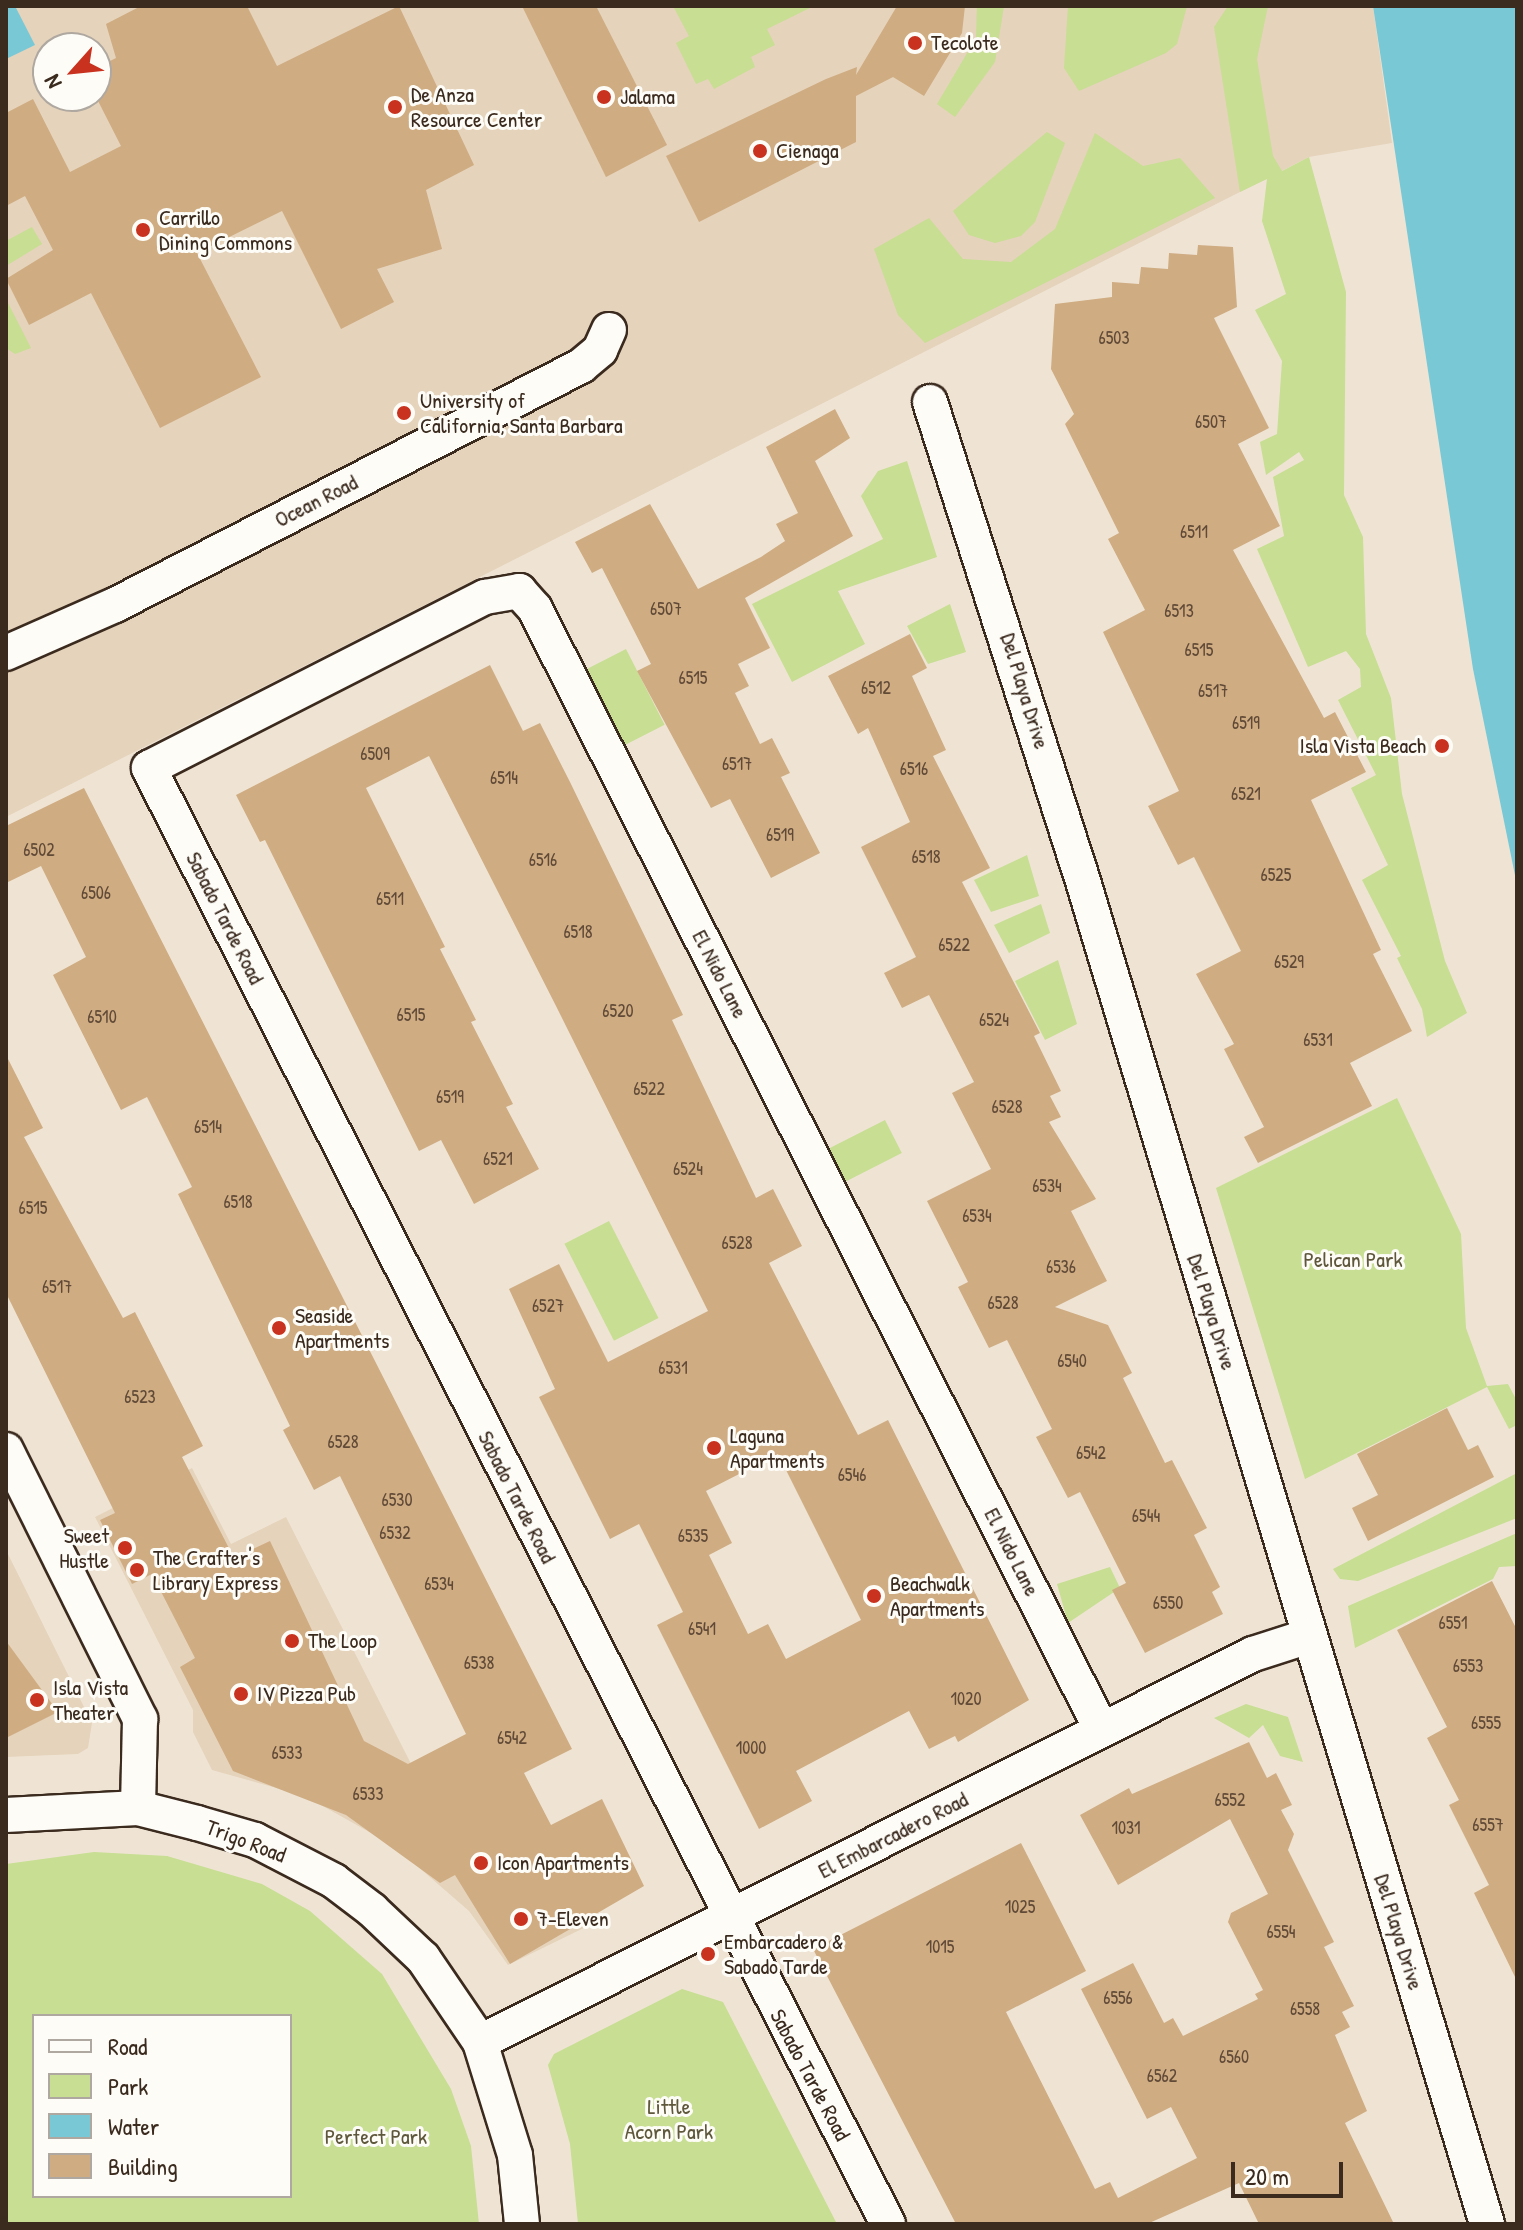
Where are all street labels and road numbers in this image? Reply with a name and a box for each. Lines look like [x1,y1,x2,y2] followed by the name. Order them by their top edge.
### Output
[270,469,362,533] street label: Ocean Road
[995,630,1055,752] street label: Del Playa Drive
[180,848,270,988] street label: Sabado Tarde Road
[687,926,753,1022] street label: El Nido Lane
[1182,1251,1242,1373] street label: Del Playa Drive
[472,1427,562,1567] street label: Sabado Tarde Road
[979,1504,1045,1600] street label: El Nido Lane
[814,1786,972,1884] street label: El Embarcadero Road
[202,1814,290,1868] street label: Trigo Road
[1369,1871,1429,1993] street label: Del Playa Drive
[764,2005,856,2145] street label: Sabado Tarde Road

